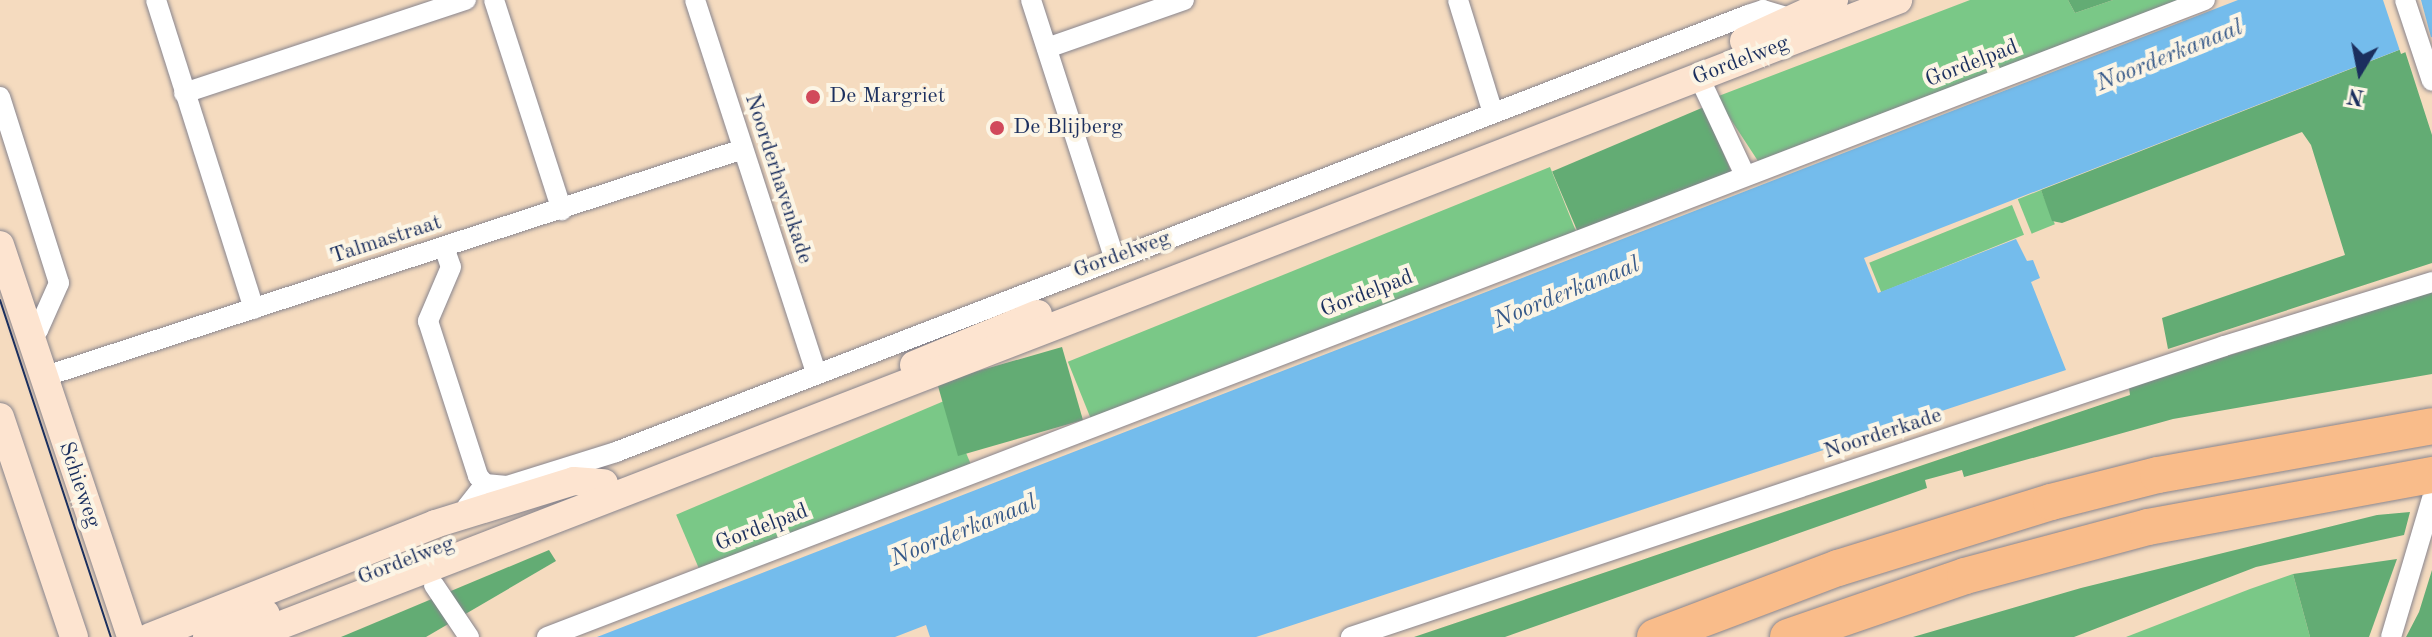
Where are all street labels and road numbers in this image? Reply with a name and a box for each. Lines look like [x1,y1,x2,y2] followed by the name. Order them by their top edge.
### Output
[1689,31,1793,91] street label: Gordelweg
[1922,34,2022,94] street label: Gordelpad
[738,91,818,267] street label: Noorderhavenkade
[327,210,445,270] street label: Talmastraat
[1070,225,1174,285] street label: Gordelweg
[1317,264,1417,324] street label: Gordelpad
[1821,403,1945,465] street label: Noorderkade
[52,438,106,532] street label: Schieweg
[712,498,812,558] street label: Gordelpad
[354,531,458,591] street label: Gordelweg

